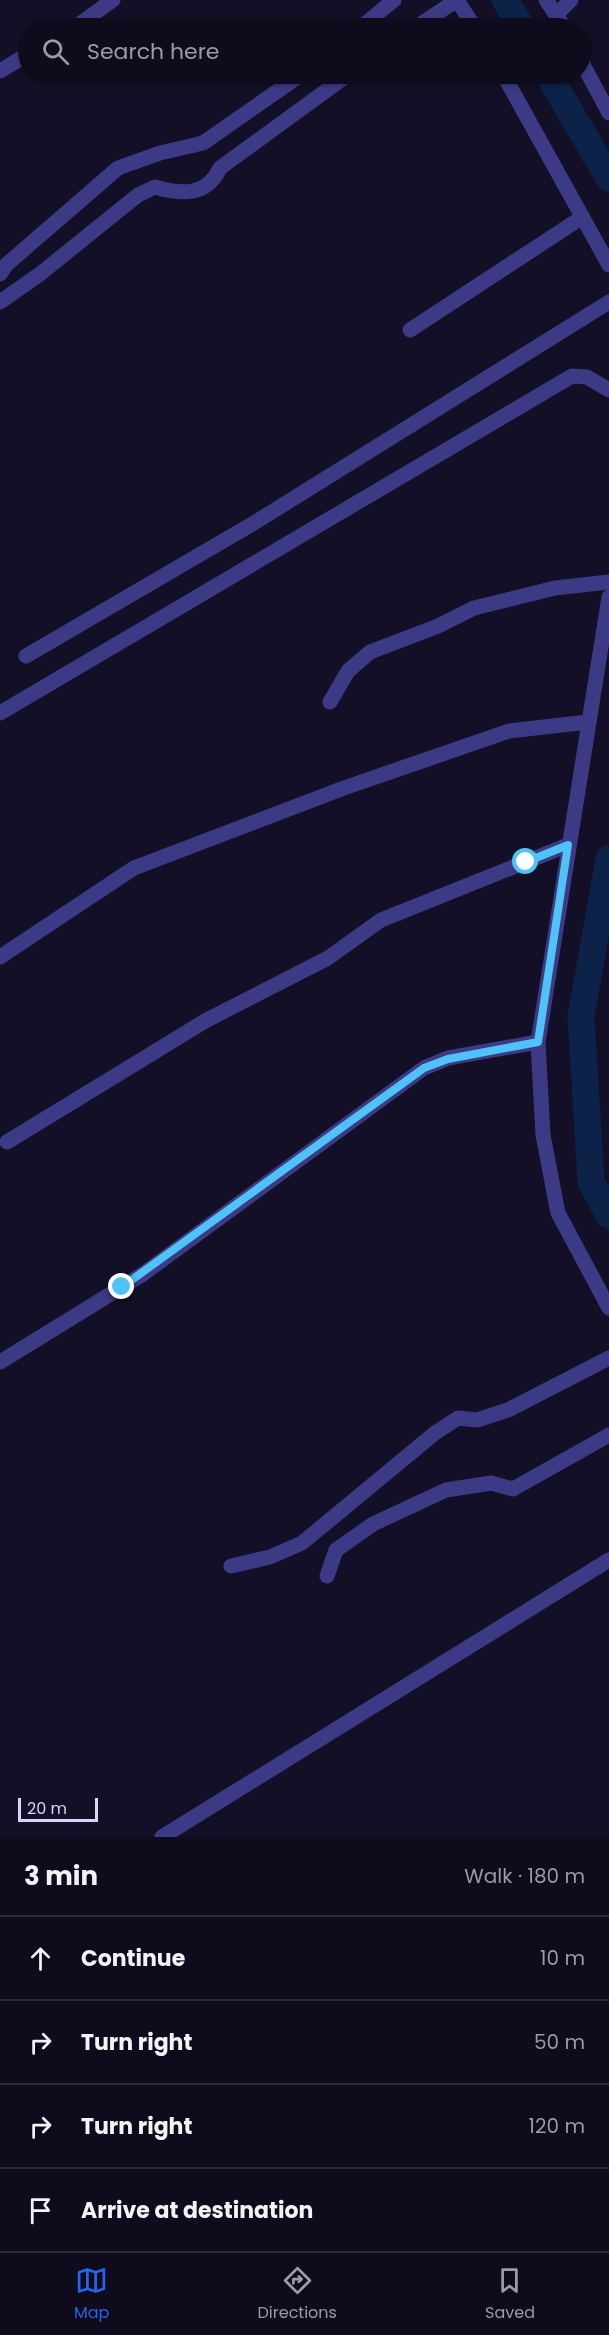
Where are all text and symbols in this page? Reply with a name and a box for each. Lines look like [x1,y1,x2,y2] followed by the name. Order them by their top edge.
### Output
[18,18,591,84] search box
[39,35,72,68] icon: search
[87,36,220,67] text: Search here
[512,848,538,874] route start
[108,1273,134,1299] route end
[18,1795,98,1822] scale bar
[27,1797,67,1820] text: 20 m
[24,1858,98,1894] text: 3 min
[464,1862,585,1890] text: Walk · 180 m
[24,1942,57,1975] icon: ahead
[81,1943,185,1974] text: Continue
[540,1944,585,1972] text: 10 m
[24,2026,57,2059] icon: right
[81,2027,192,2058] text: Turn right
[534,2028,585,2056] text: 50 m
[24,2110,57,2143] icon: right
[81,2111,192,2142] text: Turn right
[529,2112,585,2140] text: 120 m
[24,2194,57,2227] icon: arrive
[81,2195,313,2226] text: Arrive at destination
[74,2264,109,2325] tab: Map
[258,2264,337,2325] tab: Directions
[485,2264,535,2325] tab: Saved

